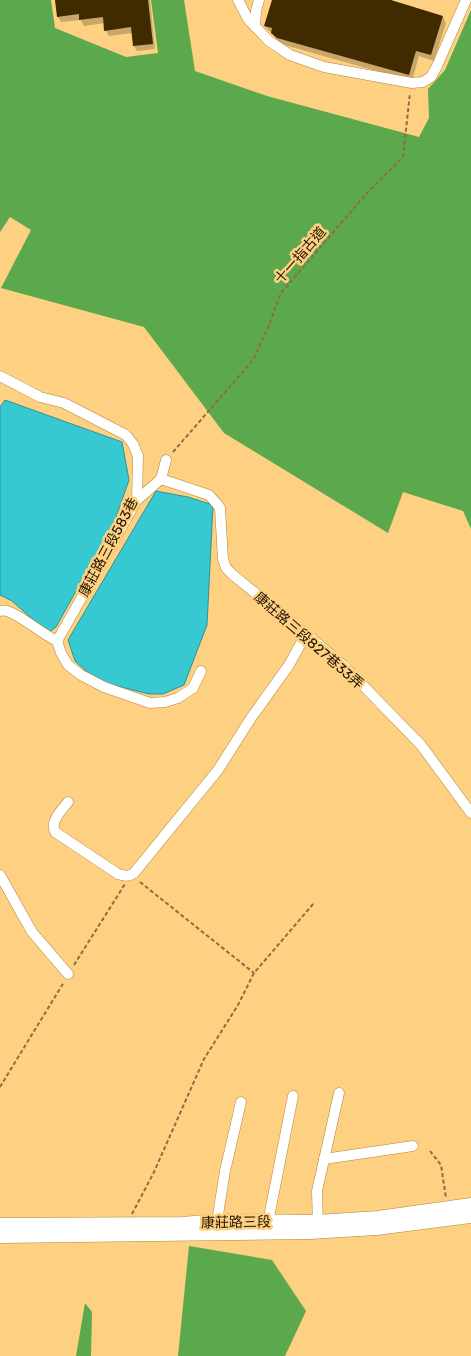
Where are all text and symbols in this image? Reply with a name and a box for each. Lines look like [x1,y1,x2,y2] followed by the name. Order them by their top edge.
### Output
[271,223,330,287] street label: 十一指古道
[75,495,142,600] street label: 康莊路三段583巷
[251,588,367,692] street label: 康莊路三段827巷33弄
[201,1213,271,1232] street label: 康莊路三段

